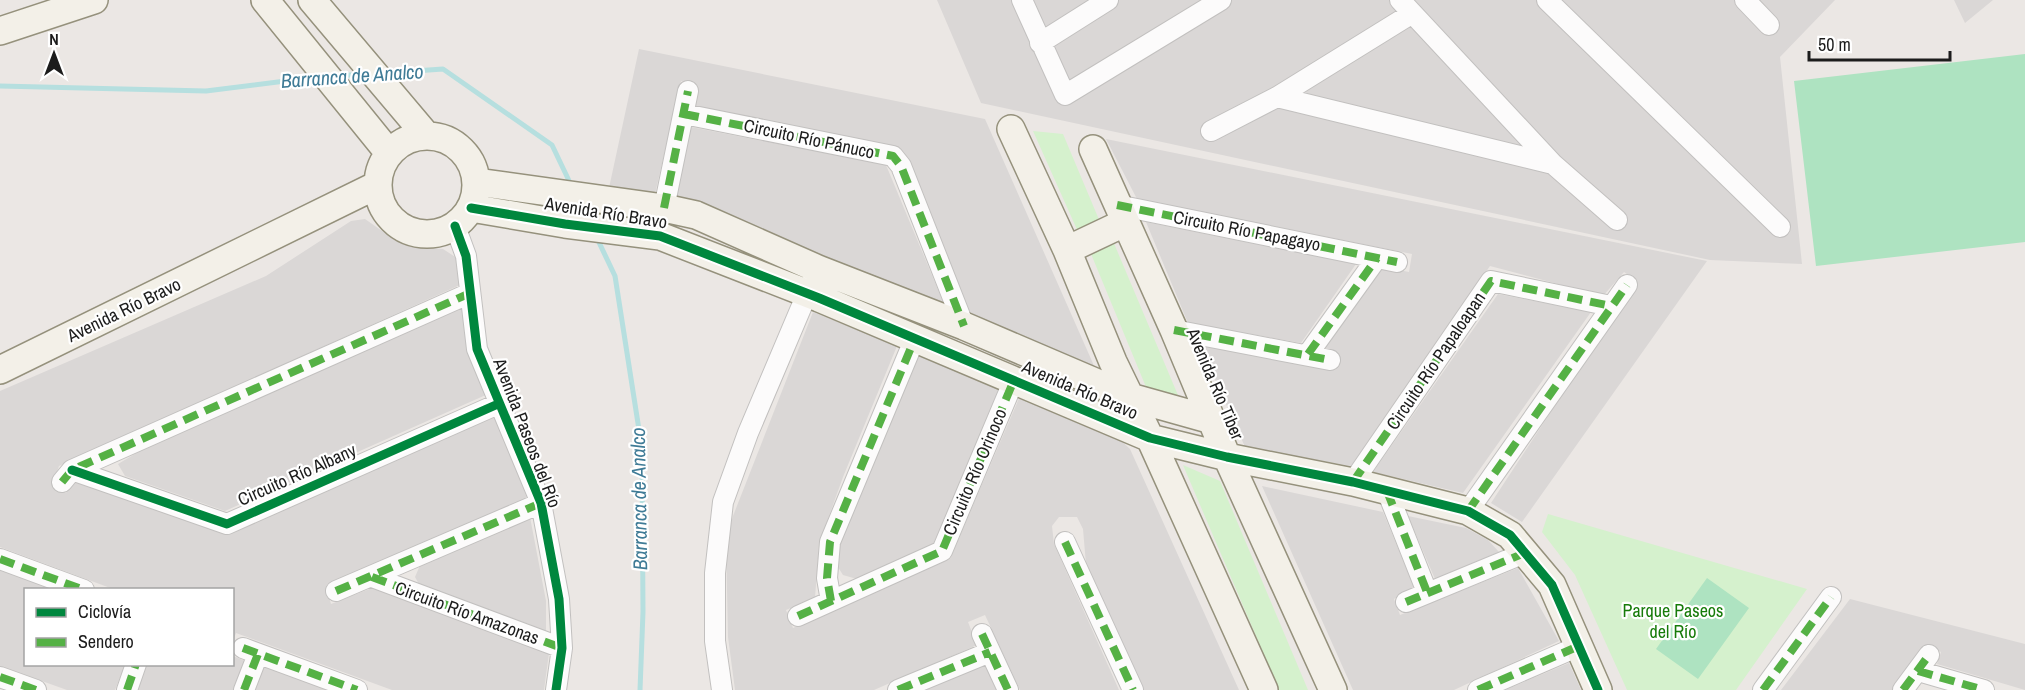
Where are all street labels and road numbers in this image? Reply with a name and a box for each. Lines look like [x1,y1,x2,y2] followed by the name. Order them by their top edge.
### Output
[741,112,877,165] street label: Circuito Río Pánuco
[542,190,669,235] street label: Avenida Río Bravo
[1171,204,1323,257] street label: Circuito Río Papagayo
[62,271,185,348] street label: Avenida Río Bravo
[1380,287,1491,435] street label: Circuito Río Papaloapan
[1180,323,1250,444] street label: Avenida Río Tiber
[1017,353,1142,425] street label: Avenida Río Bravo
[487,354,567,511] street label: Avenida Paseos del Río
[937,405,1012,539] street label: Circuito Río Orinoco
[234,437,361,512] street label: Circuito Río Albany
[392,575,543,650] street label: Circuito Río Amazonas

